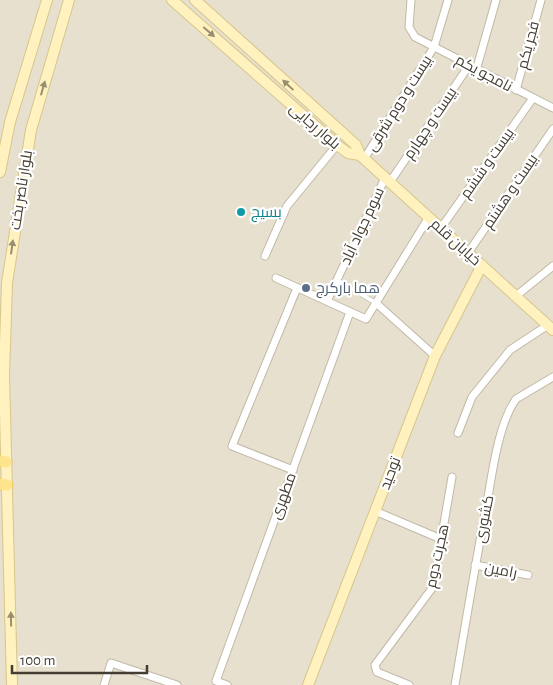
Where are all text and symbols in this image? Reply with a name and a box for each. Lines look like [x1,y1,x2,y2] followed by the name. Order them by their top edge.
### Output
[515,20,544,71] street label: فجر یکم
[202,26,214,38] one-way arrow
[363,52,437,155] street label: بیست و دوم شرقی
[452,52,515,96] street label: نامجو یکم
[282,79,294,91] one-way arrow
[40,80,48,95] one-way arrow
[401,85,461,163] street label: بیست و چهارم
[285,100,343,154] street label: بلوار رجایی
[457,125,519,202] street label: بیست و ششم
[8,149,36,231] street label: بلوار ناصر بخت
[479,151,542,232] street label: بیست و هشتم
[337,185,389,268] street label: سوم جواد آباد
[251,205,282,223] place label: بسیج
[235,206,247,218] marker: بسیج
[426,216,484,270] street label: خیابان قلم
[9,238,17,254] one-way arrow
[316,281,380,299] place label: هما بارکرج
[300,282,312,294] marker: هما بارکرج
[377,455,404,492] street label: توحید
[268,471,301,522] street label: مطهری
[472,494,498,545] street label: کشوری
[423,523,453,590] street label: هجرت دوم
[483,560,518,583] street label: رامین
[7,611,15,627] one-way arrow
[12,642,148,674] scale bar
[20,653,55,668] text: 100 m

